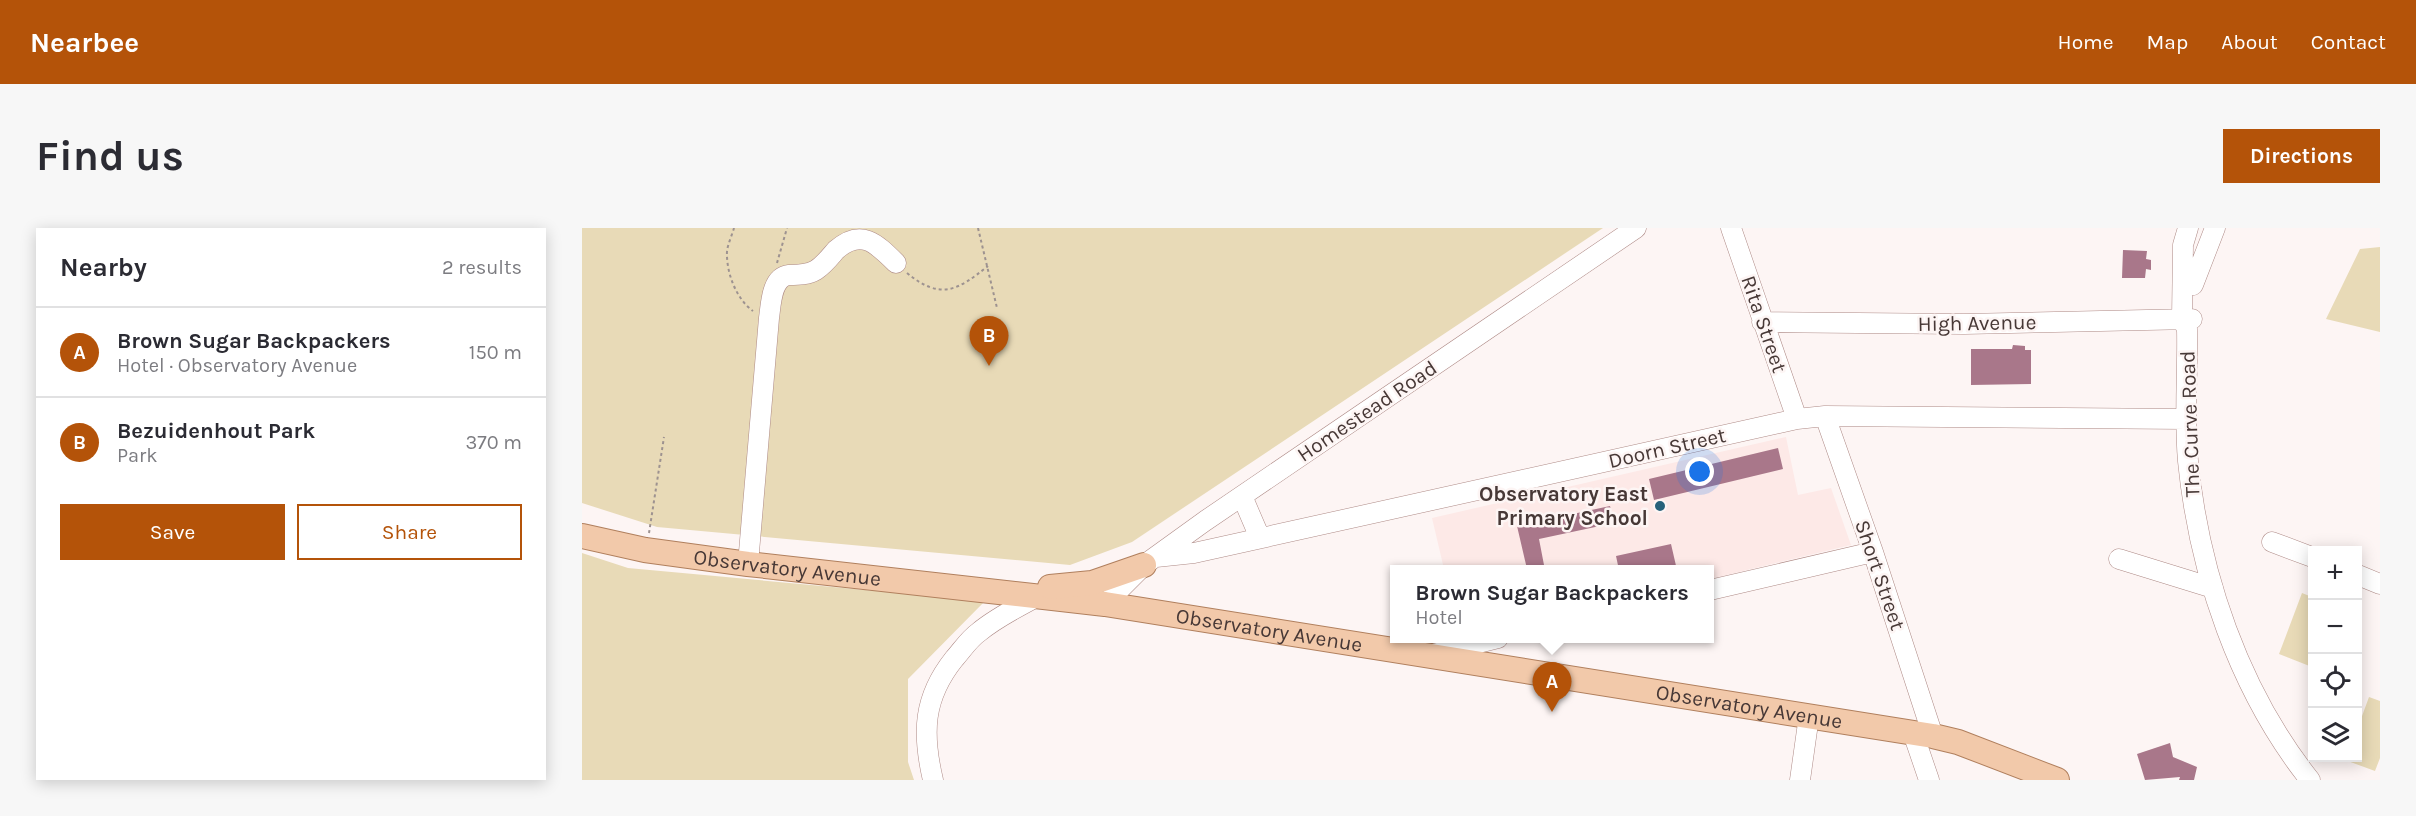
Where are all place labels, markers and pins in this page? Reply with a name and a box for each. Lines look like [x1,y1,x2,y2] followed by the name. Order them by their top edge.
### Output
[970,316,1008,366] pin: B
[1479,482,1648,530] place label: Observatory East Primary School
[1653,499,1667,513] marker: Observatory East Primary School
[1532,662,1572,712] pin: A

